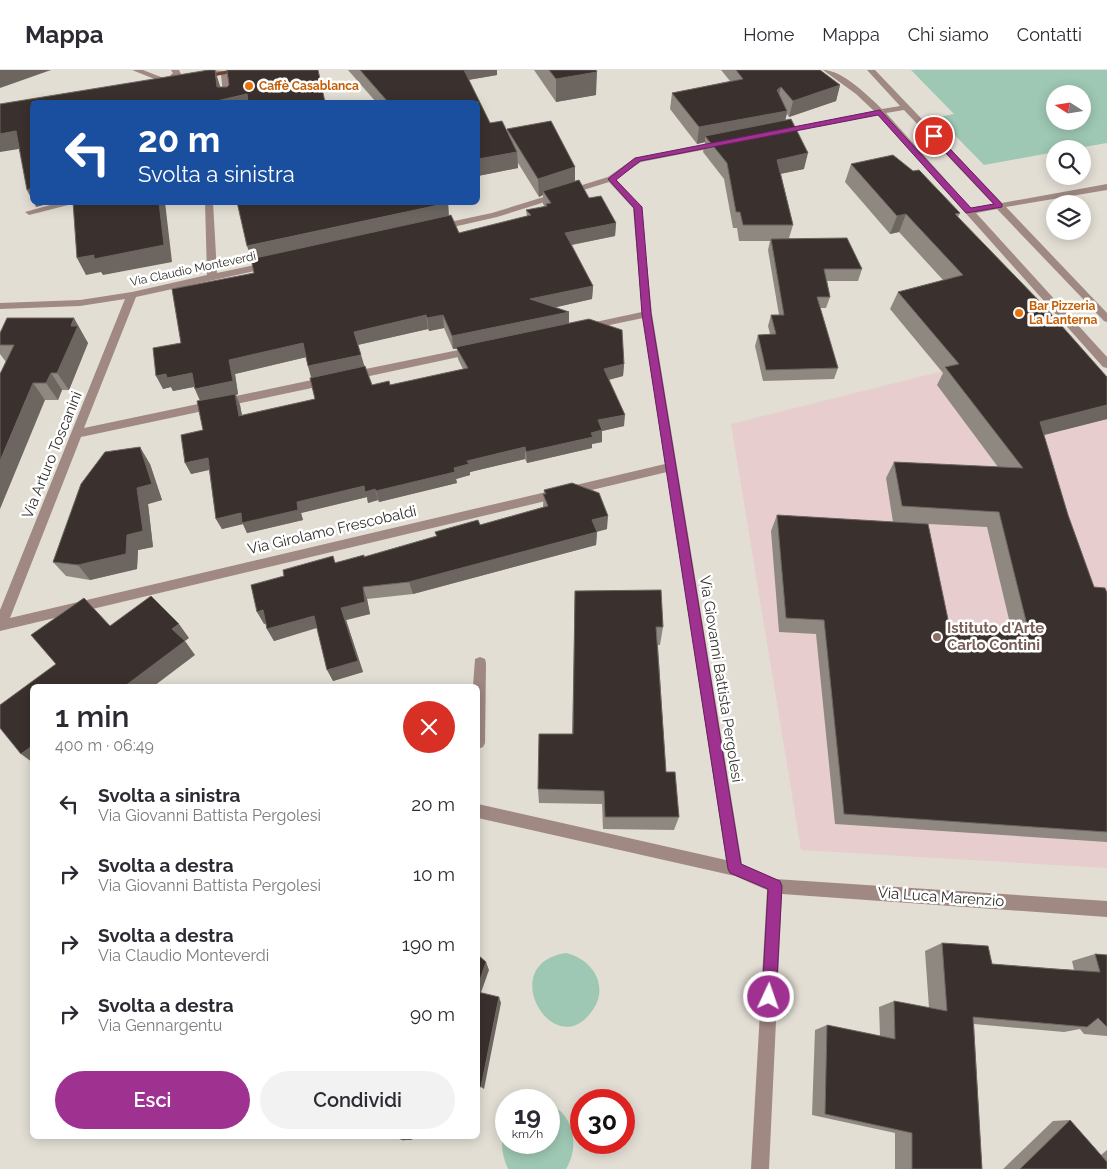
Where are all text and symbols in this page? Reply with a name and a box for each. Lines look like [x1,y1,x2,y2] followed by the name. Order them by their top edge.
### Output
[25,20,104,49] text: Mappa
[743,24,794,45] text: Home
[822,24,880,45] text: Mappa
[908,24,989,45] text: Chi siamo
[1017,24,1082,45] text: Contatti
[259,79,359,93] place label: Caffè Casablanca
[243,80,255,92] marker: Caffè Casablanca
[1046,85,1091,130] north arrow
[1046,85,1091,240] map controls
[913,115,955,157] pin
[138,119,220,160] text: 20 m
[55,120,120,185] icon: left
[920,122,948,150] icon: arrive
[1046,140,1091,185] button: search
[138,161,295,187] text: Svolta a sinistra
[1046,195,1091,240] button: layers
[129,249,257,289] street label: Via Claudio Monteverdi
[1029,299,1097,327] place label: Bar Pizzeria La Lanterna
[1013,307,1025,319] marker: Bar Pizzeria La Lanterna
[18,389,86,521] street label: Via Arturo Toscanini
[246,502,418,558] street label: Via Girolamo Frescobaldi
[696,574,746,784] street label: Via Giovanni Battista Pergolesi
[947,619,1044,654] place label: Istituto d'Arte Carlo Contini
[931,631,943,643] marker: Istituto d'Arte Carlo Contini
[55,699,130,734] text: 1 min
[403,701,455,753] button: close
[55,736,154,755] text: 400 m · 06:49
[98,784,240,806] text: Svolta a sinistra
[55,790,83,818] icon: left
[411,793,455,815] text: 20 m
[98,806,321,825] text: Via Giovanni Battista Pergolesi
[98,854,234,876] text: Svolta a destra
[55,860,83,888] icon: right
[413,863,455,885] text: 10 m
[98,876,321,895] text: Via Giovanni Battista Pergolesi
[877,884,1005,910] street label: Via Luca Marenzio
[98,924,234,946] text: Svolta a destra
[55,930,83,958] icon: right
[402,933,455,955] text: 190 m
[98,946,269,965] text: Via Claudio Monteverdi
[742,970,794,1022] position arrow
[98,994,234,1016] text: Svolta a destra
[55,1000,83,1028] icon: right
[410,1003,455,1025] text: 90 m
[98,1016,222,1035] text: Via Gennargentu
[55,1071,250,1129] button: Esci
[260,1071,455,1129] button: Condividi
[570,1089,635,1154] speed limit sign: 30
[514,1100,541,1130] text: 19
[512,1127,543,1141] text: km/h

